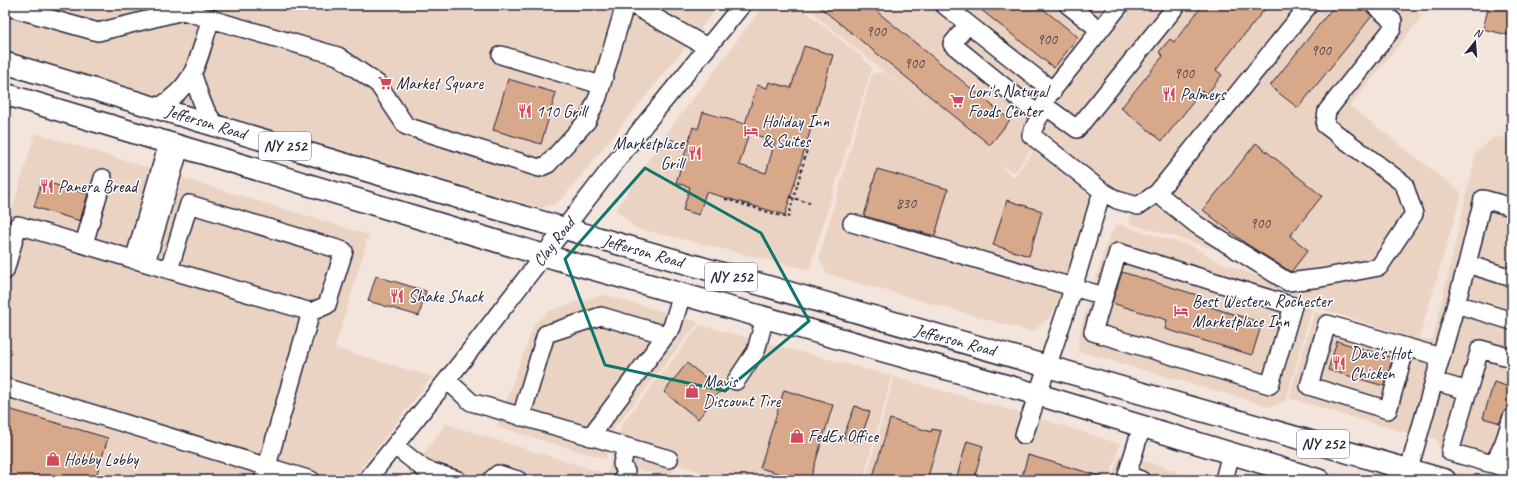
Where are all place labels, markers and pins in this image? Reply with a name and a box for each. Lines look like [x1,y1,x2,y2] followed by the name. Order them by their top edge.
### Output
[396,73,484,94] place label: Market Square
[377,75,393,91] supermarket icon: Market Square
[968,81,1051,122] place label: Lori's Natural Foods Center
[1180,84,1228,105] place label: Palmers
[1161,86,1177,102] restaurant icon: Palmers
[949,93,965,109] supermarket icon: Lori's Natural Foods Center
[536,101,590,122] place label: 110 Grill
[517,103,533,119] restaurant icon: 110 Grill
[762,111,829,152] place label: Holiday Inn & Suites
[743,123,759,139] hotel icon: Holiday Inn & Suites
[613,133,687,174] place label: Marketplace Grill
[687,145,703,161] restaurant icon: Marketplace Grill
[58,176,139,197] place label: Panera Bread
[39,178,55,194] restaurant icon: Panera Bread
[408,286,485,307] place label: Shake Shack
[389,288,405,304] restaurant icon: Shake Shack
[1192,291,1334,332] place label: Best Western Rochester Marketplace Inn
[1173,303,1189,319] hotel icon: Best Western Rochester Marketplace Inn
[1350,343,1414,384] place label: Dave's Hot Chicken
[1331,355,1347,371] restaurant icon: Dave's Hot Chicken
[703,371,782,412] place label: Mavis Discount Tire
[684,383,700,399] shop icon: Mavis Discount Tire
[808,426,879,447] place label: FedEx Office
[789,428,805,444] shop icon: FedEx Office
[64,449,139,470] place label: Hobby Lobby
[45,451,61,467] shop icon: Hobby Lobby

